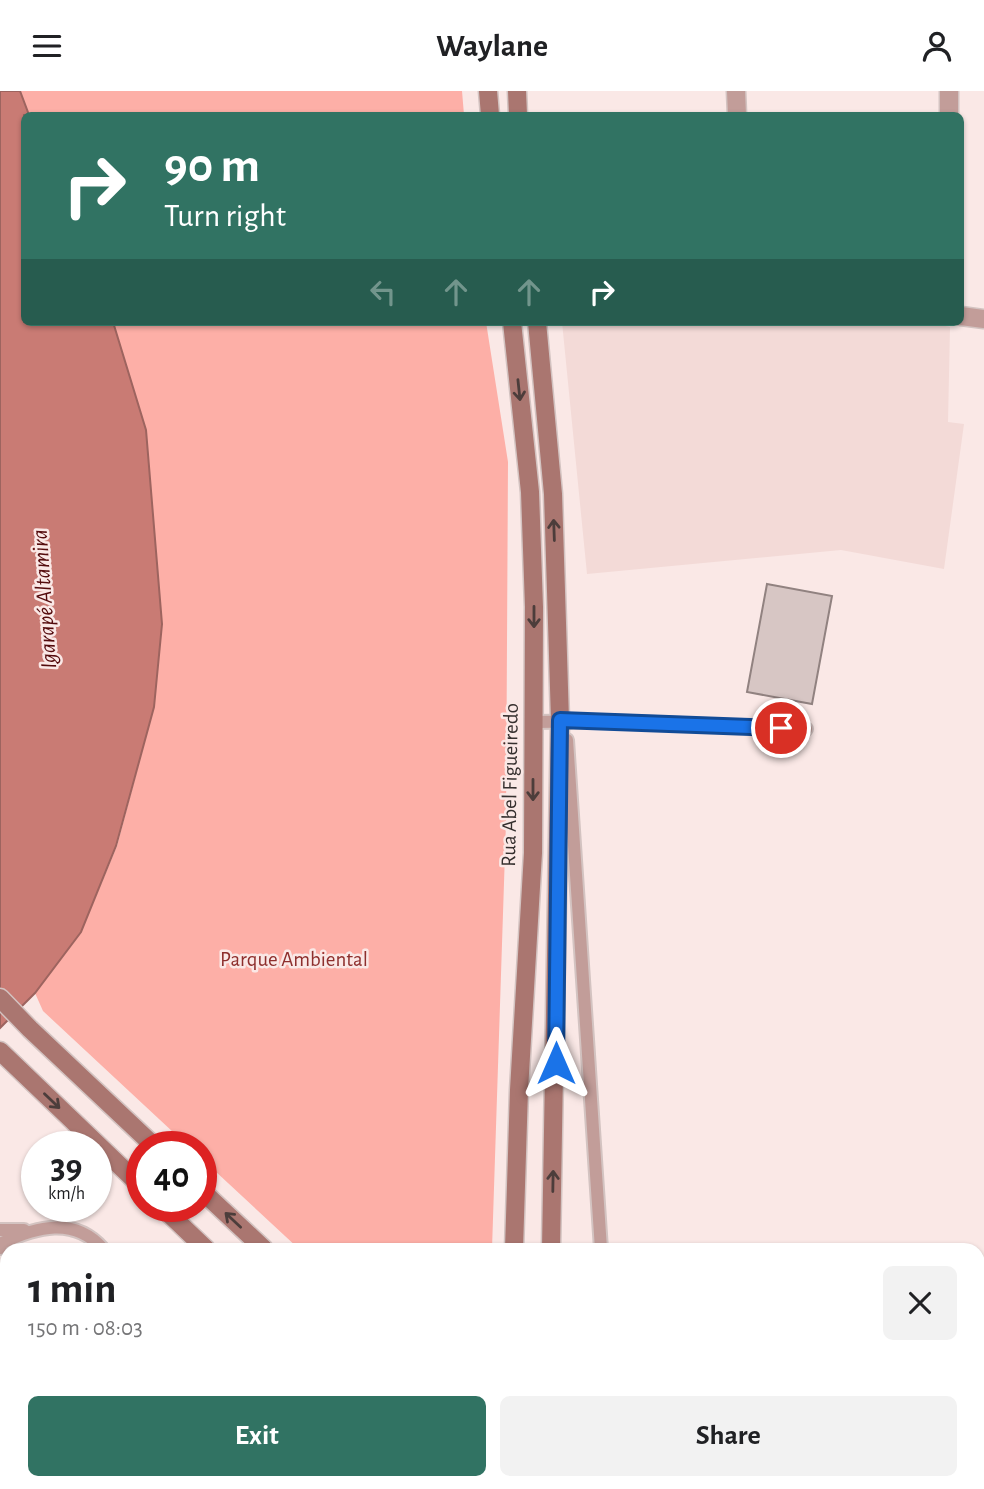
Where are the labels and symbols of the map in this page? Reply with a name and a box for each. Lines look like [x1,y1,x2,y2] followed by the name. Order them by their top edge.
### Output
[513,378,526,401] one-way arrow
[547,519,561,542] one-way arrow
[29,529,61,669] water label: Igarapé Altamira
[527,605,541,628] one-way arrow
[751,698,811,758] pin
[498,703,522,867] street label: Rua Abel Figueiredo
[526,778,540,801] one-way arrow
[220,949,368,970] park label: Parque Ambiental
[519,1026,593,1100] position arrow
[43,1093,60,1110] one-way arrow
[126,1131,217,1222] speed limit sign: 40
[546,1170,559,1193] one-way arrow
[224,1212,242,1228] one-way arrow

